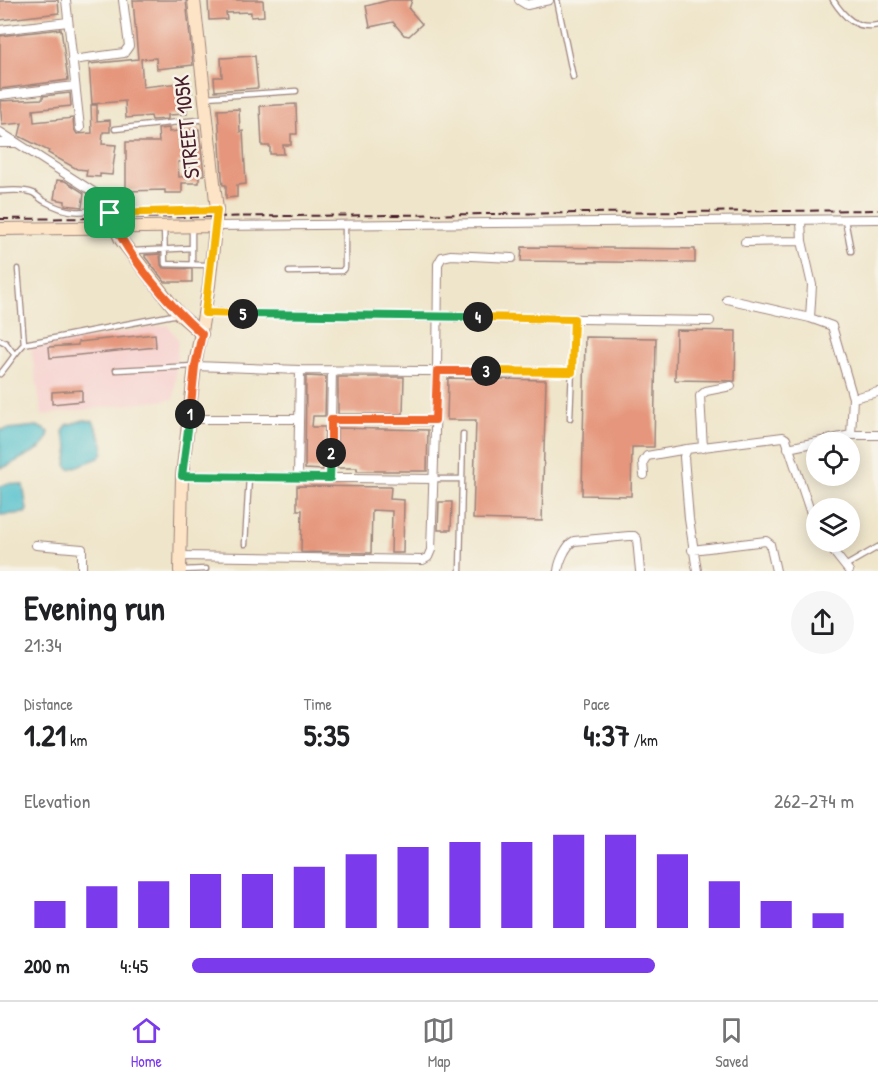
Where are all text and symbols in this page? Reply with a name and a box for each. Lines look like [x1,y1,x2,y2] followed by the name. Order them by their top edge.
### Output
[166,73,206,180] street label: STREET 105K
[84,187,135,238] pin
[93,196,126,229] icon: arrive
[228,299,258,329] pin: 5
[463,302,493,332] pin: 4
[240,303,246,325] text: 5
[475,306,481,328] text: 4
[471,356,501,386] pin: 3
[482,360,490,382] text: 3
[175,399,205,429] pin: 1
[187,403,193,425] text: 1
[806,432,860,552] map controls
[806,432,860,486] button: locate
[316,438,346,468] pin: 2
[327,442,335,464] text: 2
[806,498,860,552] button: layers
[24,586,165,630] text: Evening run
[791,591,854,654] button: share
[24,631,62,658] text: 21:34
[24,693,73,715] text: Distance
[304,693,332,715] text: Time
[583,693,610,715] text: Pace
[24,715,66,755] text: 1.21
[304,715,349,755] text: 5:35
[583,715,630,755] text: 4:37
[66,729,87,751] text: km
[630,729,658,751] text: /km
[24,787,90,814] text: Elevation
[774,787,854,814] text: 262–274 m
[24,952,69,979] text: 200 m
[120,952,148,979] text: 4:45
[130,1014,163,1072] tab: Home
[422,1014,455,1072] tab: Map
[715,1014,748,1072] tab: Saved

